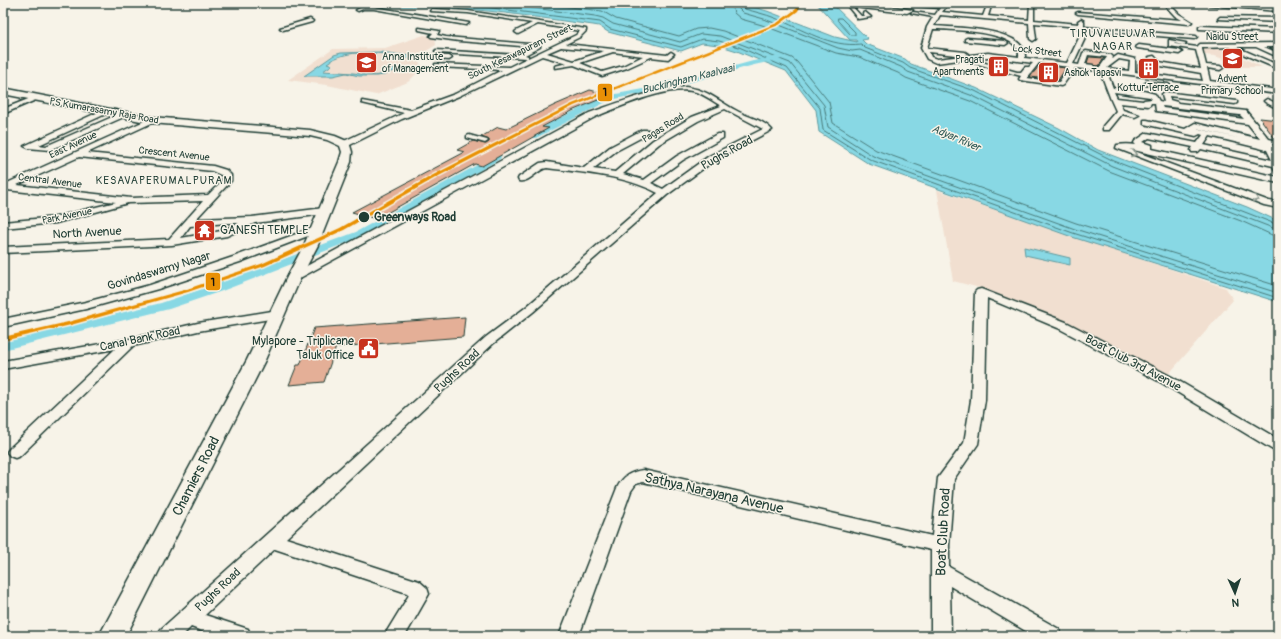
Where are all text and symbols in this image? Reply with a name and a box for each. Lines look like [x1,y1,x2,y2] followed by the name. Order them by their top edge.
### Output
[466,21,575,83] street label: South Kesawapuram Street
[1070,27,1156,53] district label: TIRUVALLUVAR NAGAR
[1206,31,1259,43] street label: Naidu Street
[1012,42,1063,60] street label: Lock Street
[1219,46,1245,72] school or university icon: Advent Primary School
[353,50,379,76] school or university icon: Anna Institute of Management
[382,51,449,75] place label: Anna Institute of Management
[986,53,1012,79] building icon: Pragati Apartments
[933,54,985,78] place label: Pragati Apartments
[1135,55,1161,81] building icon: Kottur Terrace
[1036,60,1062,86] building icon: Ashok Tapasvi
[640,61,737,97] water label: Buckingham Kaalvaai
[1064,67,1121,79] place label: Ashok Tapasvi
[1201,73,1263,97] place label: Advent Primary School
[1117,82,1179,94] place label: Kottur Terrace
[597,83,613,102] line badge: 1
[603,86,607,99] text: 1
[48,95,160,127] street label: PS Kumarasamy Raja Road
[640,110,686,145] street label: Pagas Road
[930,122,984,155] water label: Adyar River
[47,129,99,161] street label: East Avenue
[698,133,756,173] street label: Pughs Road
[138,144,210,164] street label: Crescent Avenue
[1131,149,1138,157] one-way arrow
[18,171,83,191] street label: Central Avenue
[96,174,232,187] district label: KESAVAPERUMALPURAM
[1253,194,1260,203] one-way arrow
[41,205,93,227] street label: Park Avenue
[357,210,371,224] marker: Greenways Road
[374,210,456,225] place label: Greenways Road
[192,217,218,243] temple icon: GANESH TEMPLE
[220,223,308,238] place label: GANESH TEMPLE
[52,224,122,242] street label: North Avenue
[106,248,213,294] street label: Govindaswamy Nagar
[205,272,221,291] line badge: 1
[211,276,215,289] text: 1
[98,323,182,355] street label: Canal Bank Road
[1082,331,1184,395] street label: Boat Club 3rd Avenue
[252,334,354,363] place label: Mylapore - Triplicane Taluk Office
[356,335,382,361] public building icon: Mylapore - Triplicane Taluk Office
[431,346,483,396] street label: Pughs Road
[169,433,223,519] street label: Chamiers Road
[643,469,785,517] street label: Sathya Narayana Avenue
[932,487,954,576] street label: Boat Club Road
[192,565,244,615] street label: Pughs Road
[1215,573,1255,613] north arrow
[1231,596,1240,609] text: N

